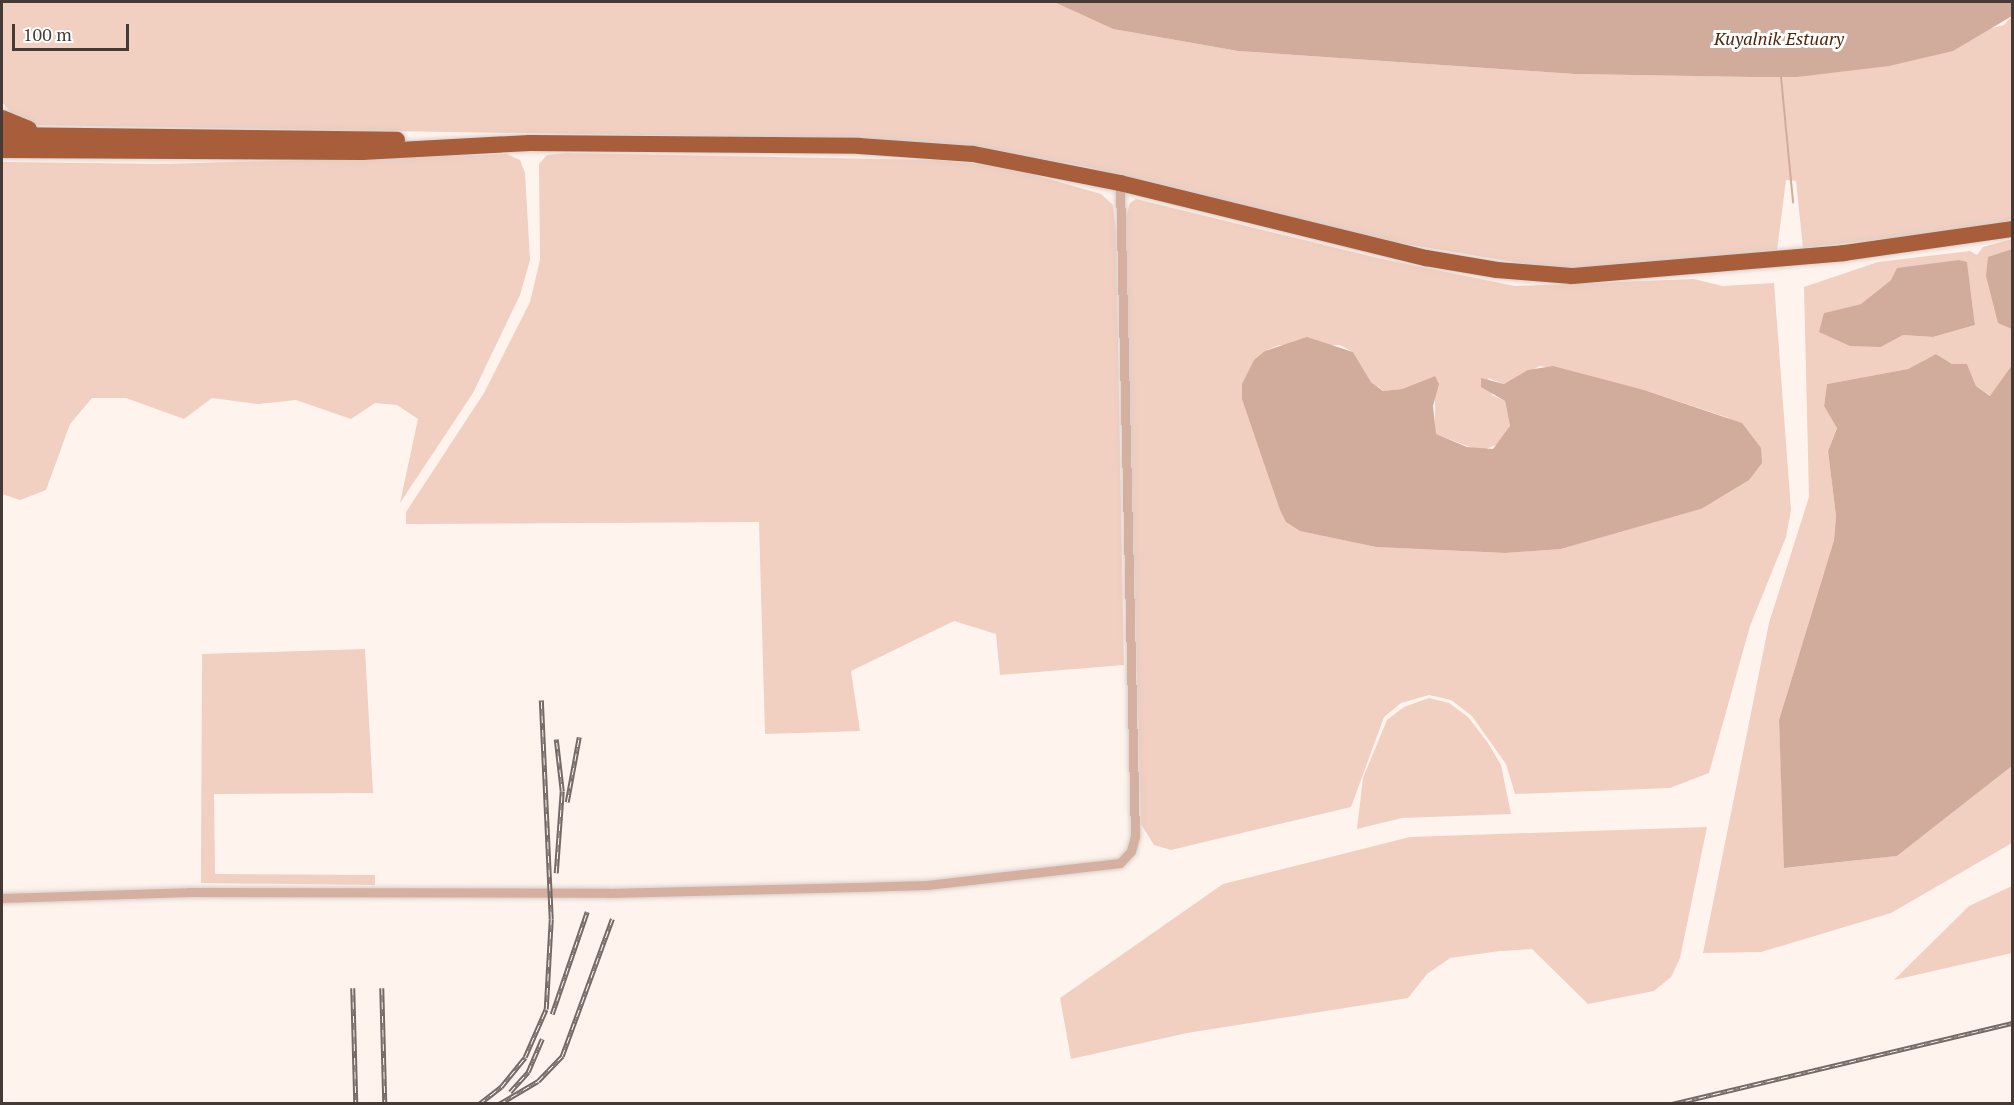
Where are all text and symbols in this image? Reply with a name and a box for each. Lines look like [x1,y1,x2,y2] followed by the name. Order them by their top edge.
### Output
[15,12,132,50] scale bar
[23,22,72,46] text: 100 m
[1714,27,1844,49] water label: Kuyalnik Estuary

